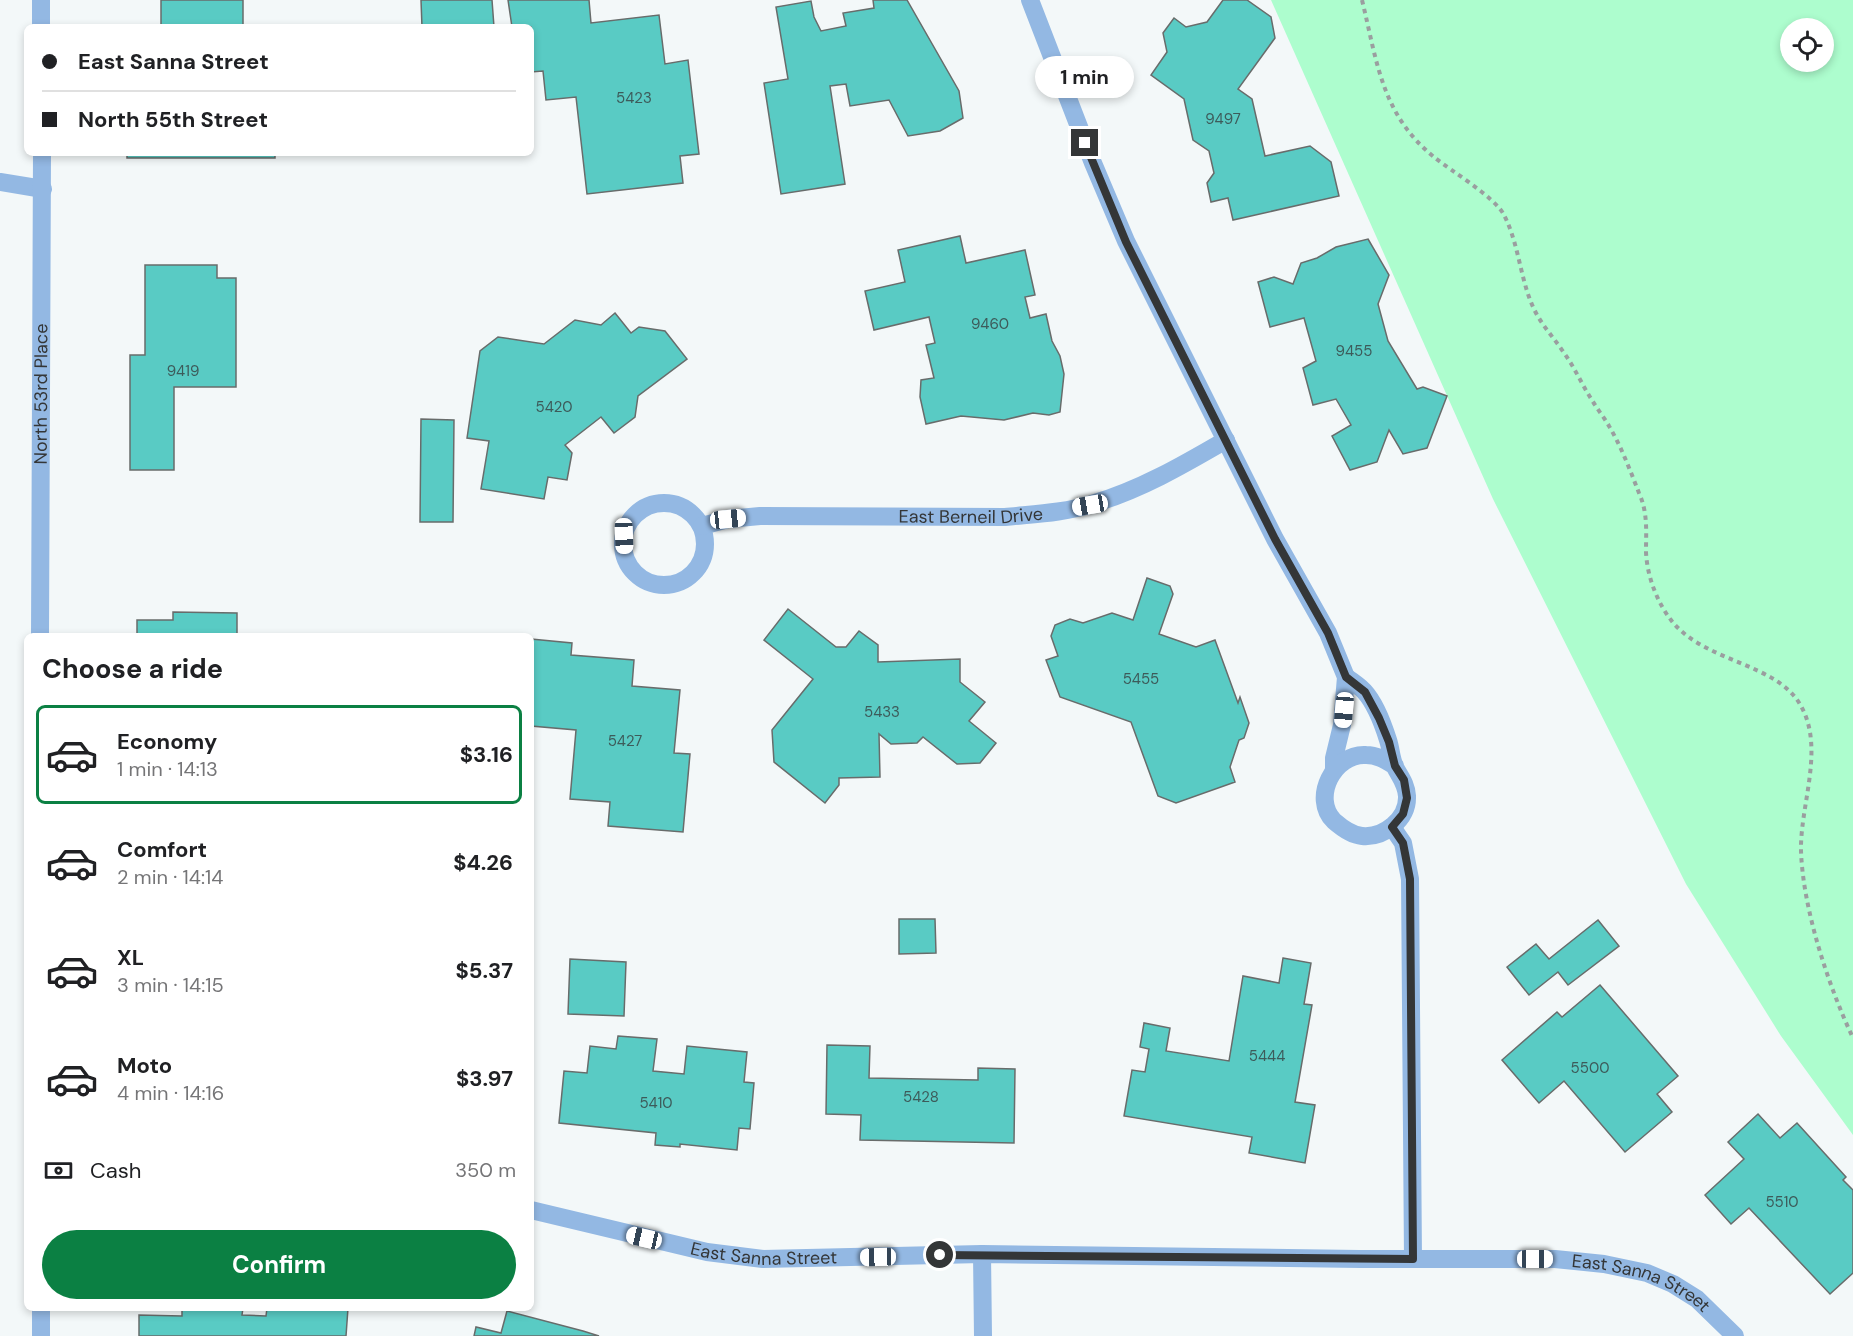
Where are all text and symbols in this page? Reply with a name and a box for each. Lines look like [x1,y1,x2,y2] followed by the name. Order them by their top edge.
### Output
[1780,18,1834,72] map controls
[1780,18,1834,72] button: locate
[78,47,269,76] text: East Sanna Street
[1036,56,1134,98] callout: 1 min
[1060,64,1109,90] text: 1 min
[616,88,652,108] house number: 5423
[78,105,268,134] text: North 55th Street
[1205,109,1241,129] house number: 9497
[1071,129,1098,156] route end
[971,314,1009,334] house number: 9460
[29,324,53,464] street label: North 53rd Place
[1336,341,1372,361] house number: 9455
[167,361,199,381] house number: 9419
[535,397,573,417] house number: 5420
[1071,493,1109,517] car
[899,501,1044,529] street label: East Berneil Drive
[709,508,747,530] car
[614,518,634,554] car
[42,651,223,686] text: Choose a ride
[1123,669,1159,689] house number: 5455
[1333,691,1355,729] car
[864,702,900,722] house number: 5433
[117,727,217,756] text: Economy
[45,728,99,782] icon: car
[608,731,642,751] house number: 5427
[460,740,513,769] text: $3.16
[117,756,218,782] text: 1 min · 14:13
[117,835,207,864] text: Comfort
[45,836,99,890] icon: car
[453,848,513,877] text: $4.26
[117,864,223,890] text: 2 min · 14:14
[117,943,144,972] text: XL
[45,944,99,998] icon: car
[456,956,513,985] text: $5.37
[117,972,224,998] text: 3 min · 14:15
[1249,1046,1285,1066] house number: 5444
[117,1051,172,1080] text: Moto
[45,1052,99,1106] icon: car
[1571,1058,1609,1078] house number: 5500
[456,1064,513,1093] text: $3.97
[117,1080,224,1106] text: 4 min · 14:16
[903,1087,939,1107] house number: 5428
[639,1093,673,1113] house number: 5410
[42,1154,75,1187] icon: cash
[90,1156,141,1185] text: Cash
[455,1157,516,1183] text: 350 m
[1765,1192,1799,1212] house number: 5510
[624,1225,664,1251] car
[42,1230,516,1299] button: Confirm
[688,1237,837,1271] street label: East Sanna Street
[926,1241,953,1268] route start
[860,1248,896,1266] car
[1571,1249,1716,1318] street label: East Sanna Street
[1517,1250,1553,1268] car

